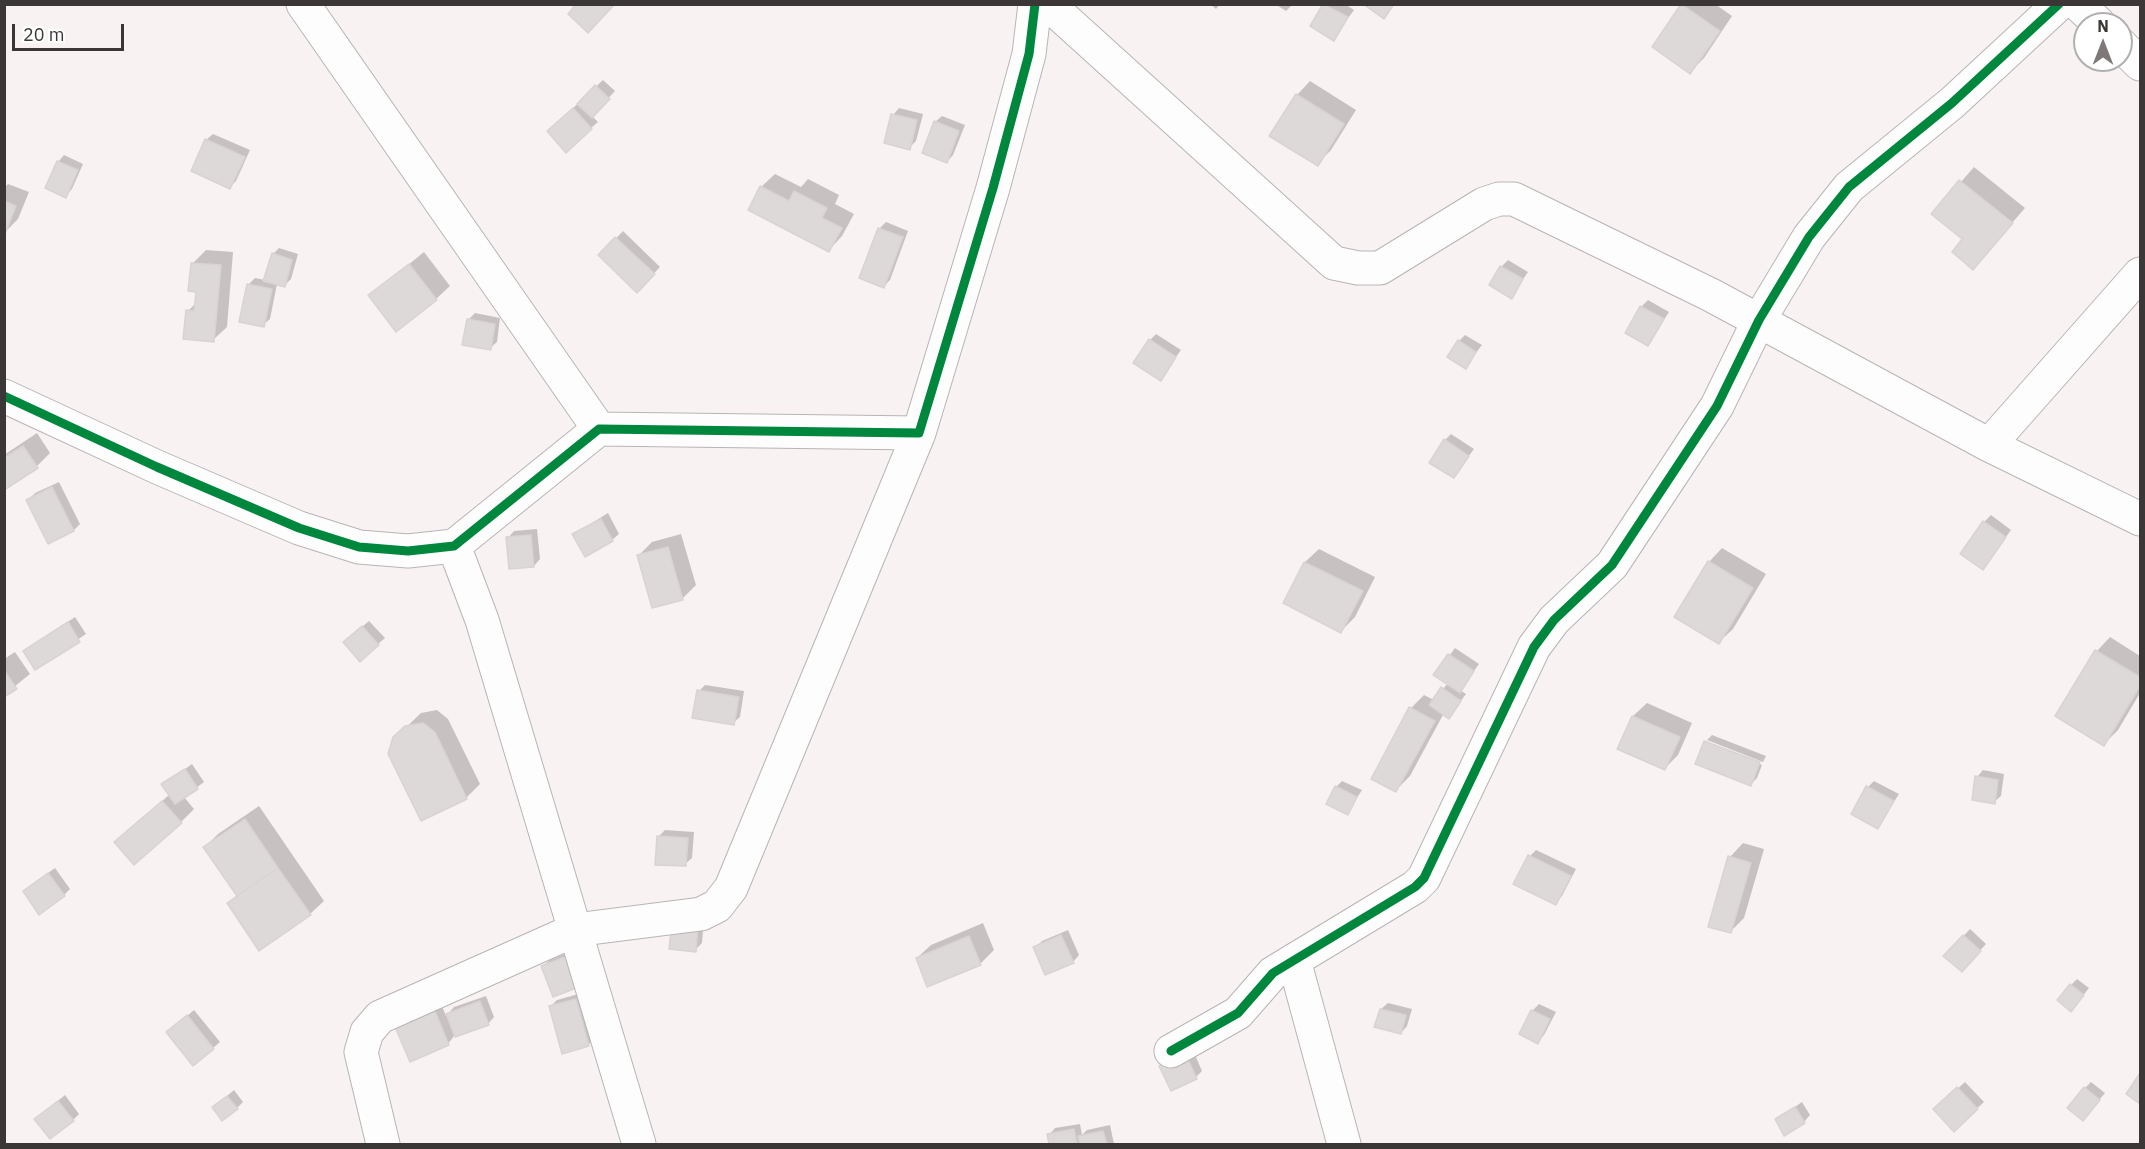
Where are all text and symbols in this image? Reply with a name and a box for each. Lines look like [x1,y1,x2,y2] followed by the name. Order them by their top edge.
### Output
[15,12,128,50] scale bar
[2073,12,2133,72] north arrow
[2097,16,2109,36] text: N
[23,23,65,46] text: 20 m

